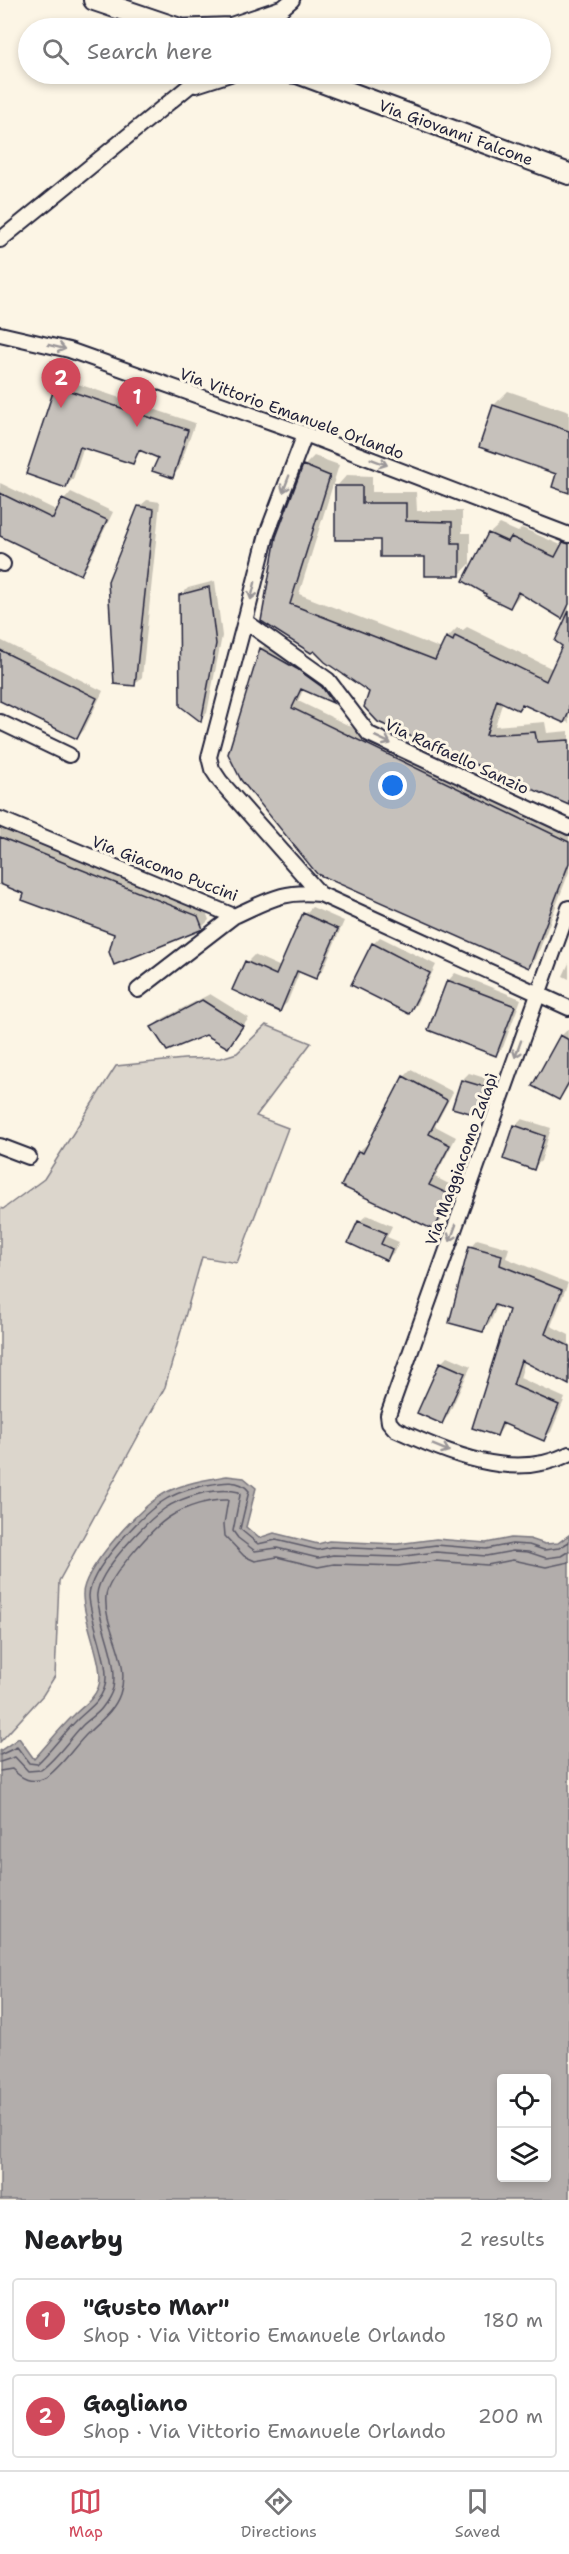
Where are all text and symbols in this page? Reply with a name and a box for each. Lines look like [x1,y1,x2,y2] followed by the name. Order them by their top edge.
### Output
[18,18,551,84] search box
[39,35,72,68] icon: search
[87,37,213,66] text: Search here
[376,95,536,170] street label: Via Giovanni Falcone
[47,342,66,354] one-way arrow
[42,358,80,408] pin: 2
[177,363,407,464] street label: Via Vittorio Emanuele Orlando
[118,378,156,427] pin: 1
[369,457,388,468] one-way arrow
[280,474,291,493] one-way arrow
[246,581,258,600] one-way arrow
[381,714,532,799] street label: Via Raffaello Sanzio
[374,735,392,747] one-way arrow
[378,771,407,800] your location
[89,831,241,906] street label: Via Giacomo Puccini
[512,1039,523,1058] one-way arrow
[420,1070,503,1249] street label: Via Maggiacomo Zalapì
[446,1223,457,1241] one-way arrow
[431,1443,450,1454] one-way arrow
[497,2074,551,2182] map controls
[497,2074,551,2128] button: locate
[497,2128,551,2182] button: layers
[24,2222,123,2257] text: Nearby
[459,2226,545,2252] text: 2 results
[83,2293,229,2322] text: "Gusto Mar"
[41,2307,50,2333] text: 1
[483,2307,543,2333] text: 180 m
[83,2322,446,2348] text: Shop · Via Vittorio Emanuele Orlando
[83,2389,188,2418] text: Gagliano
[39,2403,53,2429] text: 2
[478,2403,543,2429] text: 200 m
[83,2418,446,2444] text: Shop · Via Vittorio Emanuele Orlando
[69,2485,103,2542] tab: Map
[241,2485,317,2542] tab: Directions
[455,2485,500,2542] tab: Saved

